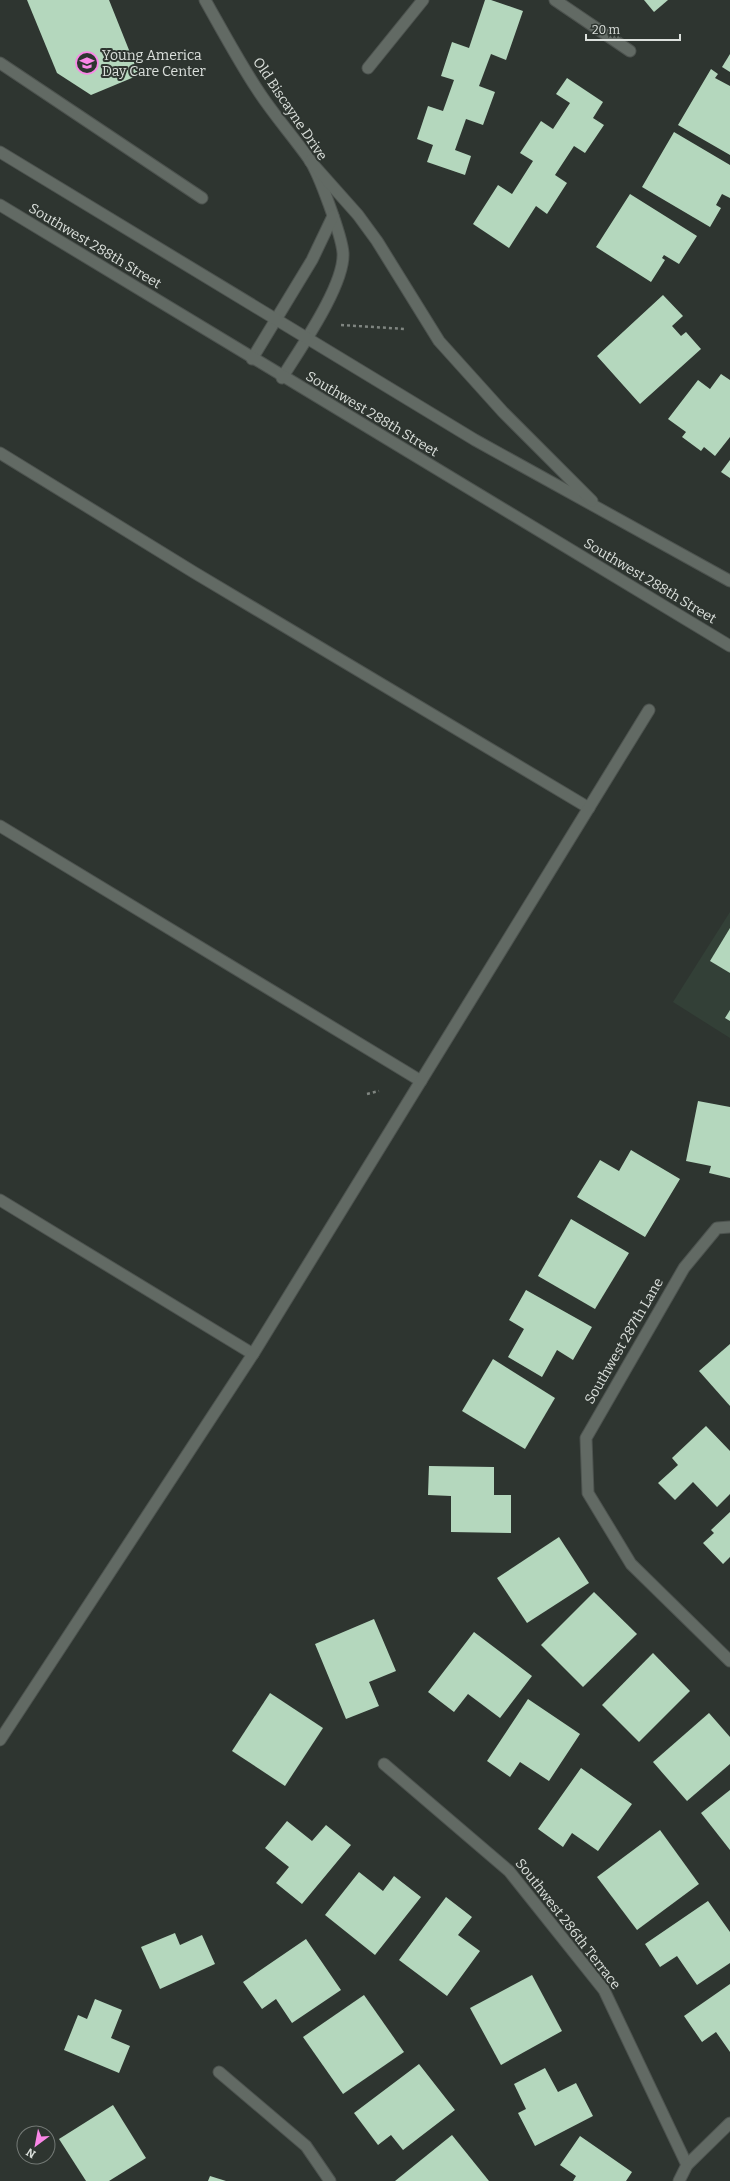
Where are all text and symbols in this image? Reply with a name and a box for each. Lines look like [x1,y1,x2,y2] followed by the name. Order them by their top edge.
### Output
[586,16,680,42] scale bar
[592,23,621,37] text: 20 m
[102,47,206,80] place label: Young America Day Care Center
[74,50,100,76] school or university icon: Young America Day Care Center
[249,54,331,164] street label: Old Biscayne Drive
[26,200,164,292] street label: Southwest 288th Street
[303,368,441,460] street label: Southwest 288th Street
[581,535,719,627] street label: Southwest 288th Street
[581,1275,667,1407] street label: Southwest 287th Lane
[512,1855,624,1993] street label: Southwest 286th Terrace
[16,2125,56,2165] north arrow
[23,2145,38,2161] text: N

